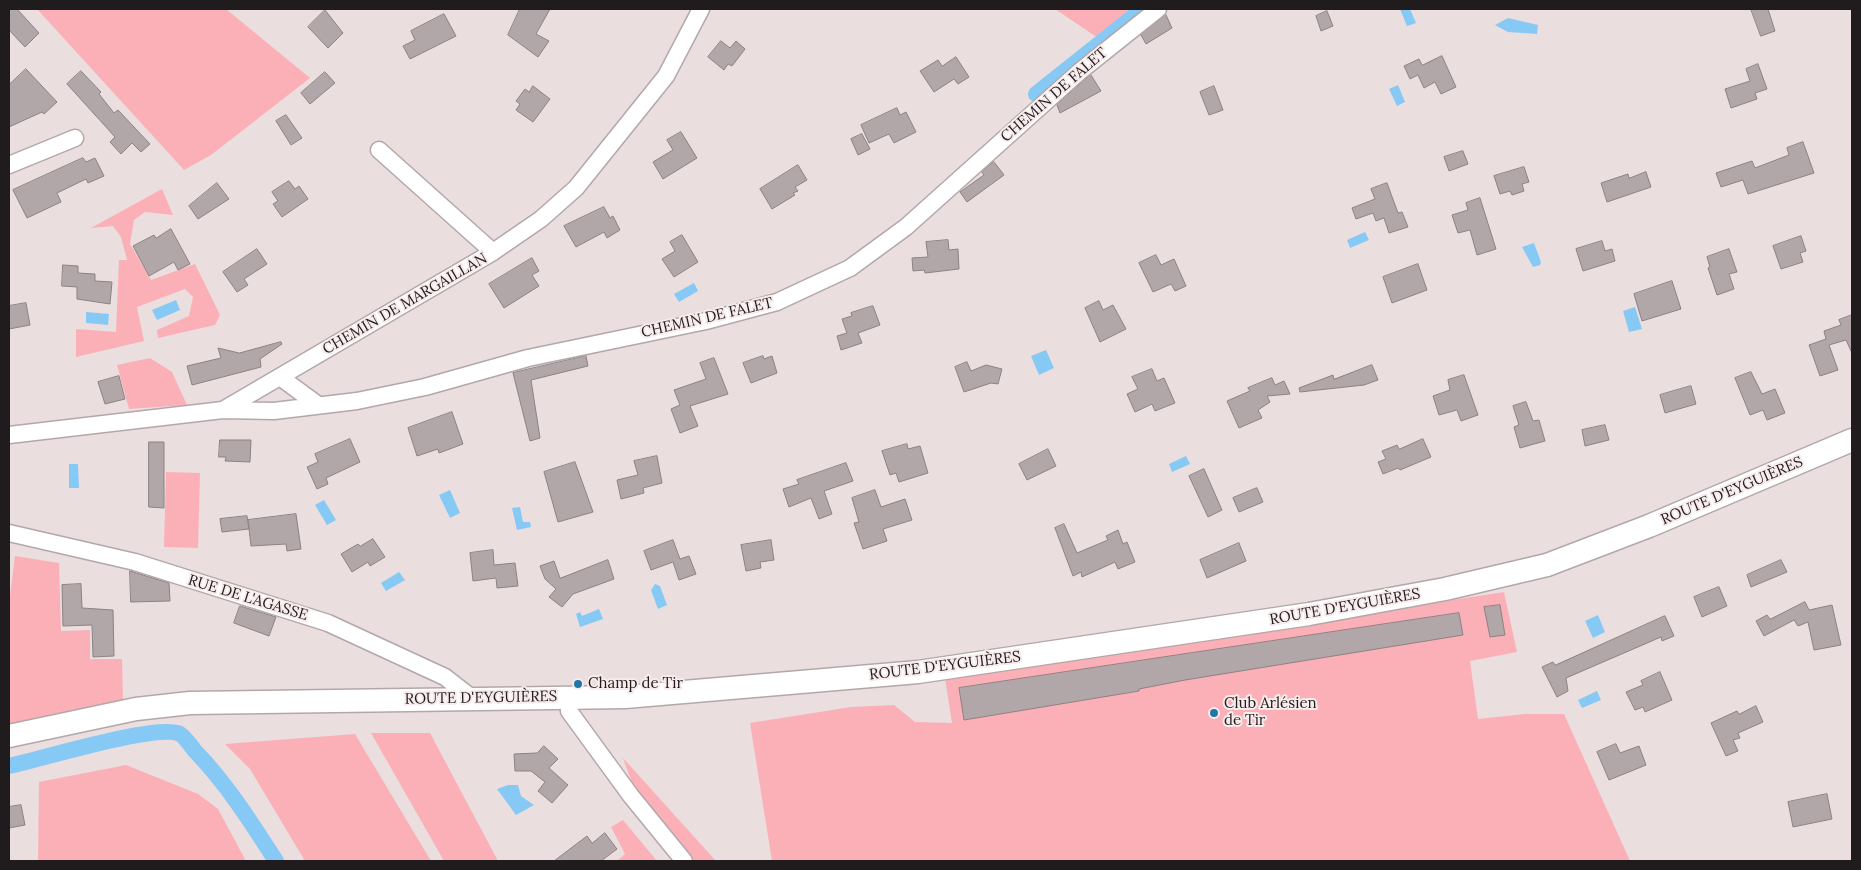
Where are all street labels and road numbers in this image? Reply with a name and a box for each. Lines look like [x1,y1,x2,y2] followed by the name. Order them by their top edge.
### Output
[997,44,1111,146] street label: CHEMIN DE FALET
[320,250,490,358] street label: CHEMIN DE MARGAILLAN
[639,294,775,342] street label: CHEMIN DE FALET
[1658,453,1806,529] street label: ROUTE D'EYGUIÈRES
[186,571,310,625] street label: RUE DE L'AGASSE
[1268,585,1422,629] street label: ROUTE D'EYGUIÈRES
[868,648,1022,684] street label: ROUTE D'EYGUIÈRES
[405,688,557,708] street label: ROUTE D'EYGUIÈRES

